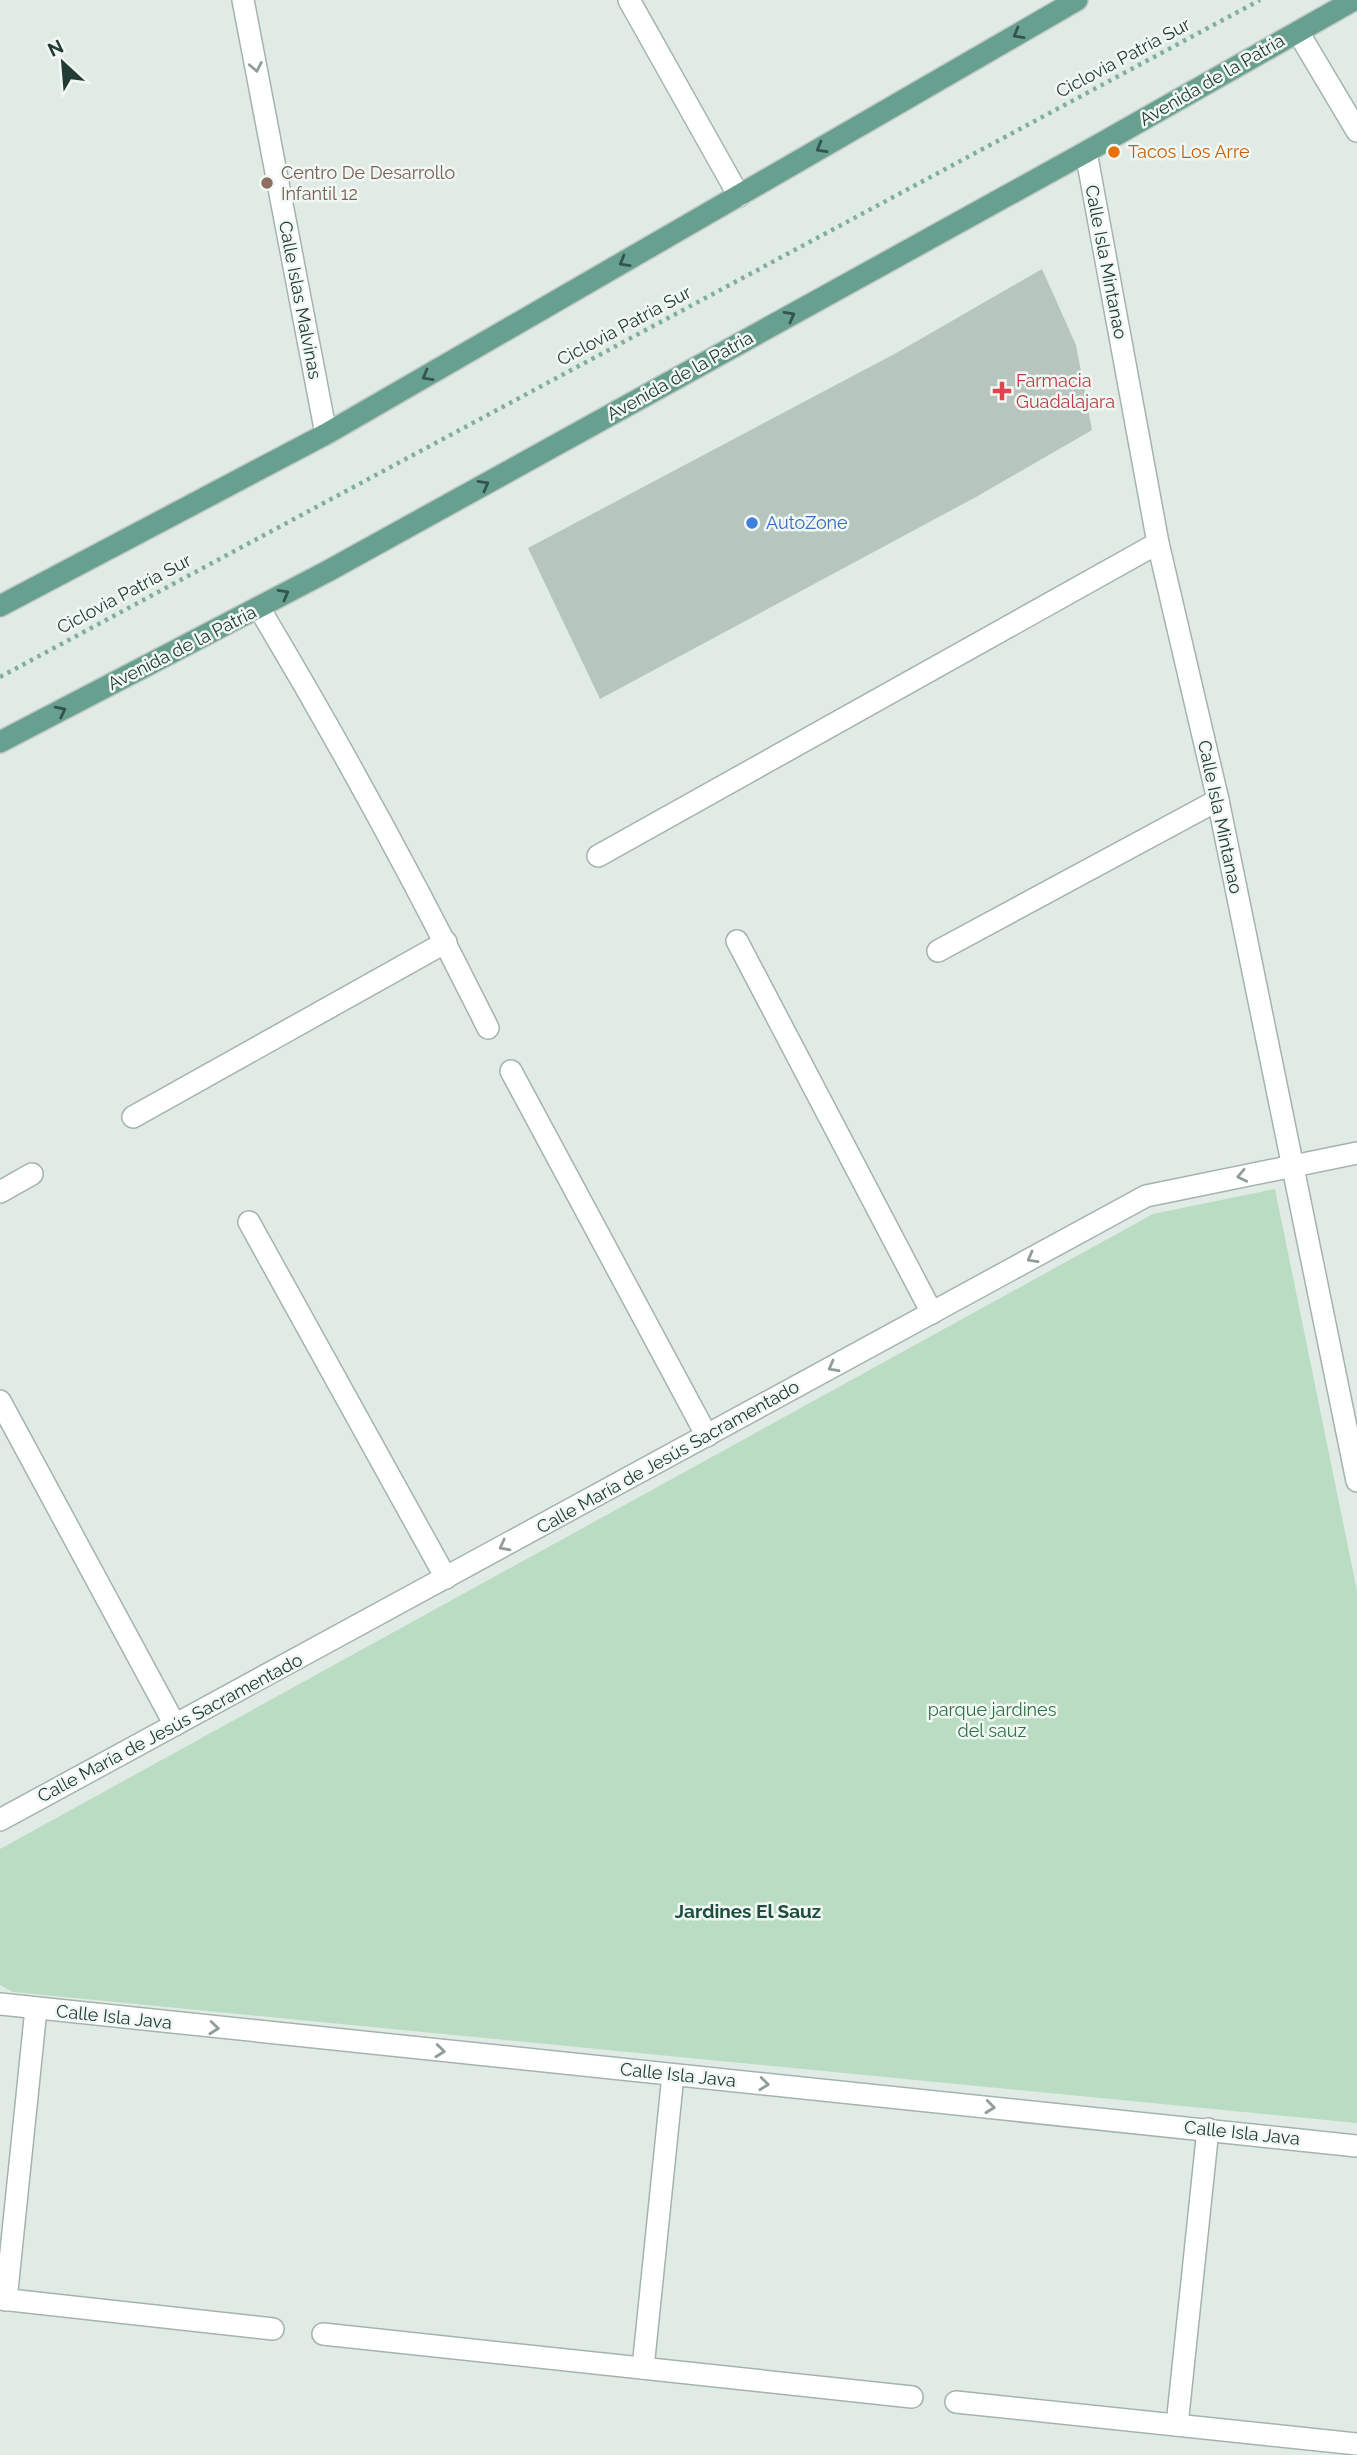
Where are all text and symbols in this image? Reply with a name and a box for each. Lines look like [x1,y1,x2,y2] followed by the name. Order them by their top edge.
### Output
[1052,13,1194,102] street label: Ciclovia Patria Sur
[1013,26,1026,39] one-way arrow
[28,28,98,98] north arrow
[1135,29,1288,130] street label: Avenida de la Patria
[44,35,67,61] text: N
[247,61,262,73] one-way arrow
[816,140,829,153] one-way arrow
[1128,141,1250,162] place label: Tacos Los Arre
[1106,144,1122,160] marker: Tacos Los Arre
[281,162,455,204] place label: Centro De Desarrollo Infantil 12
[259,175,275,191] marker: Centro De Desarrollo Infantil 12
[1081,183,1132,341] street label: Calle Isla Mintanao
[275,219,326,381] street label: Calle Islas Malvinas
[619,254,632,267] one-way arrow
[553,281,695,370] street label: Ciclovia Patria Sur
[783,310,795,324] one-way arrow
[603,327,757,424] street label: Avenida de la Patria
[422,368,435,381] one-way arrow
[1016,370,1115,412] place label: Farmacia Guadalajara
[994,383,1010,399] marker: Farmacia Guadalajara
[476,480,489,493] one-way arrow
[766,512,848,533] place label: AutoZone
[744,515,760,531] marker: AutoZone
[53,549,195,638] street label: Ciclovia Patria Sur
[277,589,290,603] one-way arrow
[104,601,260,694] street label: Avenida de la Patria
[54,705,66,719] one-way arrow
[1194,738,1247,896] street label: Calle Isla Mintanao
[1236,1168,1248,1183] one-way arrow
[1027,1250,1040,1263] one-way arrow
[828,1359,840,1372] one-way arrow
[533,1375,803,1538] street label: Calle María de Jesús Sacramentado
[499,1538,511,1551] one-way arrow
[34,1648,306,1807] street label: Calle María de Jesús Sacramentado
[928,1699,1057,1741] park label: parque jardines del sauz
[675,1900,821,1922] district label: Jardines El Sauz
[55,2000,173,2033] street label: Calle Isla Java
[208,2020,220,2035] one-way arrow
[435,2043,446,2058] one-way arrow
[619,2058,737,2091] street label: Calle Isla Java
[759,2076,770,2091] one-way arrow
[985,2099,996,2114] one-way arrow
[1183,2116,1301,2149] street label: Calle Isla Java

